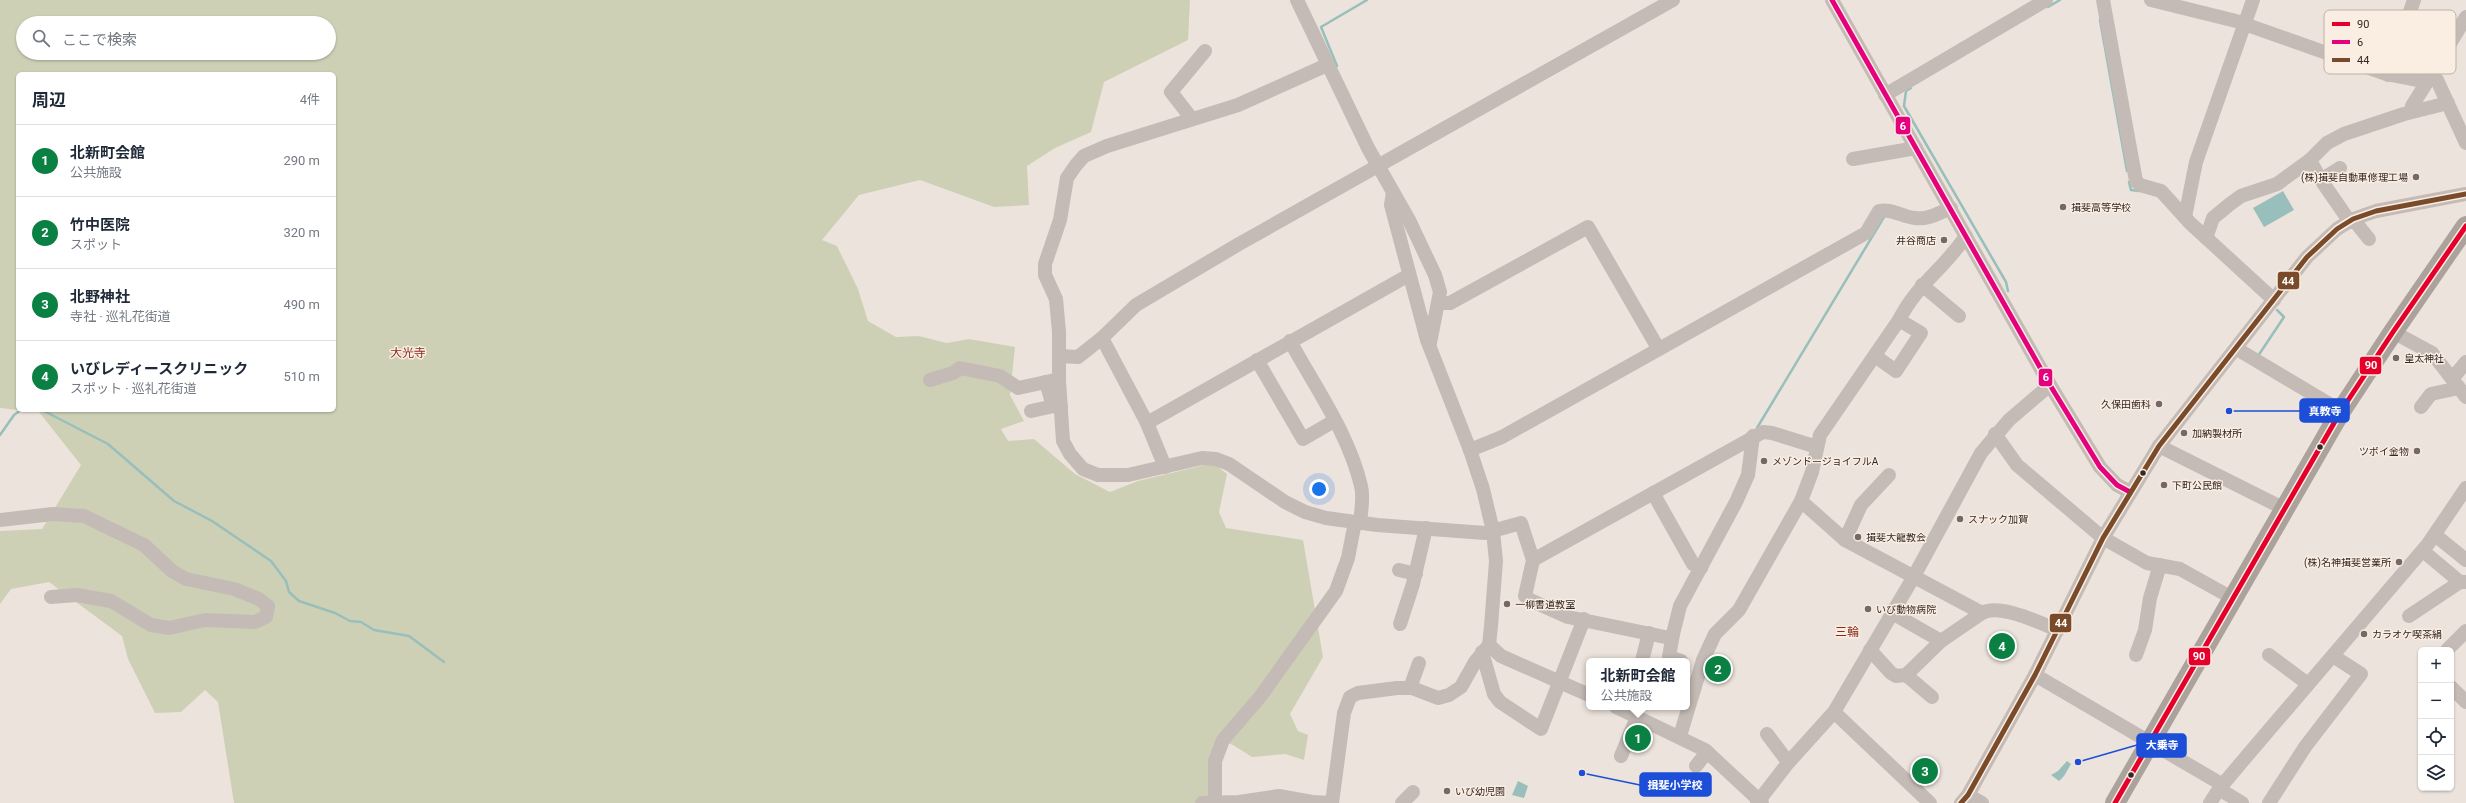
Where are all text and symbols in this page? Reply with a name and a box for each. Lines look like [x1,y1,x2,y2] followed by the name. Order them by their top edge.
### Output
[2324,10,2456,74] legend
[16,16,336,60] search box
[2357,18,2369,31] text: 90
[30,27,52,49] icon: search
[62,31,137,49] text: ここで検索
[2357,36,2363,49] text: 6
[2357,54,2369,67] text: 44
[32,90,66,110] text: 周辺
[300,92,320,107] text: 4件
[1895,116,1911,135] line badge: 6
[1900,120,1906,133] text: 6
[70,144,145,162] text: 北新町会館
[41,153,49,168] text: 1
[283,153,320,168] text: 290 m
[70,165,122,180] text: 公共施設
[2301,172,2408,184] place label: (株)揖斐自動車修理工場
[2411,172,2421,182] marker: (株)揖斐自動車修理工場
[2058,202,2068,212] marker: 揖斐高等学校
[2071,202,2131,213] place label: 揖斐高等学校
[70,216,130,234] text: 竹中医院
[41,225,49,240] text: 2
[283,225,320,240] text: 320 m
[1896,235,1936,246] place label: 井谷商店
[1939,235,1949,245] marker: 井谷商店
[70,237,122,252] text: スポット
[2277,271,2300,290] line badge: 44
[2282,275,2295,288] text: 44
[70,288,130,306] text: 北野神社
[41,297,49,312] text: 3
[283,297,320,312] text: 490 m
[70,309,171,324] text: 寺社 · 巡礼花街道
[390,346,426,360] district label: 大光寺
[2391,353,2401,363] marker: 皇太神社
[2404,353,2444,364] place label: 皇太神社
[2359,356,2382,375] line badge: 90
[2365,359,2377,372] text: 90
[70,360,248,378] text: いびレディースクリニック
[2038,368,2053,387] line badge: 6
[41,369,49,384] text: 4
[283,369,320,384] text: 510 m
[2043,371,2049,384] text: 6
[70,381,197,396] text: スポット · 巡礼花街道
[2101,399,2151,410] place label: 久保田歯科
[2154,399,2164,409] marker: 久保田歯科
[2300,399,2349,422] callout: 真教寺
[2309,405,2342,418] text: 真教寺
[2179,428,2189,438] marker: 加納製材所
[2192,428,2242,439] place label: 加納製材所
[2315,442,2325,452] unlabelled marker
[2359,446,2409,457] place label: ツボイ金物
[2412,446,2422,456] marker: ツボイ金物
[1759,456,1769,466] marker: メゾンドージョイフルA
[1772,456,1879,467] place label: メゾンドージョイフルA
[2138,468,2148,478] unlabelled marker
[1309,479,1329,499] your location
[2159,480,2169,490] marker: 下町公民館
[2172,480,2222,491] place label: 下町公民館
[1955,514,1965,524] marker: スナック加賀
[1968,514,2028,525] place label: スナック加賀
[1853,532,1863,542] marker: 揖斐大龍教会
[1866,532,1926,543] place label: 揖斐大龍教会
[2304,557,2391,569] place label: (株)名神揖斐営業所
[2394,557,2404,567] marker: (株)名神揖斐営業所
[1502,599,1512,609] marker: 一柳書道教室
[1515,599,1575,610] place label: 一柳書道教室
[1863,604,1873,614] marker: いび動物病院
[1876,604,1936,615] place label: いび動物病院
[2049,613,2072,633] line badge: 44
[2055,617,2068,630] text: 44
[1835,625,1859,639] district label: 三輪
[2359,629,2369,639] marker: カラオケ喫茶絹
[2372,629,2442,640] place label: カラオケ喫茶絹
[1989,631,2015,661] pin: 4
[2188,647,2211,666] line badge: 90
[2418,647,2454,791] map controls
[2418,647,2454,683] button: +
[2193,650,2205,663] text: 90
[1705,654,1731,684] pin: 2
[1586,658,1690,710] popup
[1600,667,1676,685] text: 北新町会館
[2418,683,2454,719] button: −
[1600,688,1653,703] text: 公共施設
[2418,719,2454,755] button: locate
[1625,723,1651,753] pin: 1
[2137,734,2186,757] callout: 大乗寺
[2146,739,2179,752] text: 大乗寺
[2418,755,2454,791] button: layers
[1912,756,1938,786] pin: 3
[2126,770,2136,780] unlabelled marker
[1640,773,1711,796] callout: 揖斐小学校
[1648,779,1703,792] text: 揖斐小学校
[1442,786,1452,796] marker: いび幼児園
[1455,786,1505,797] place label: いび幼児園

